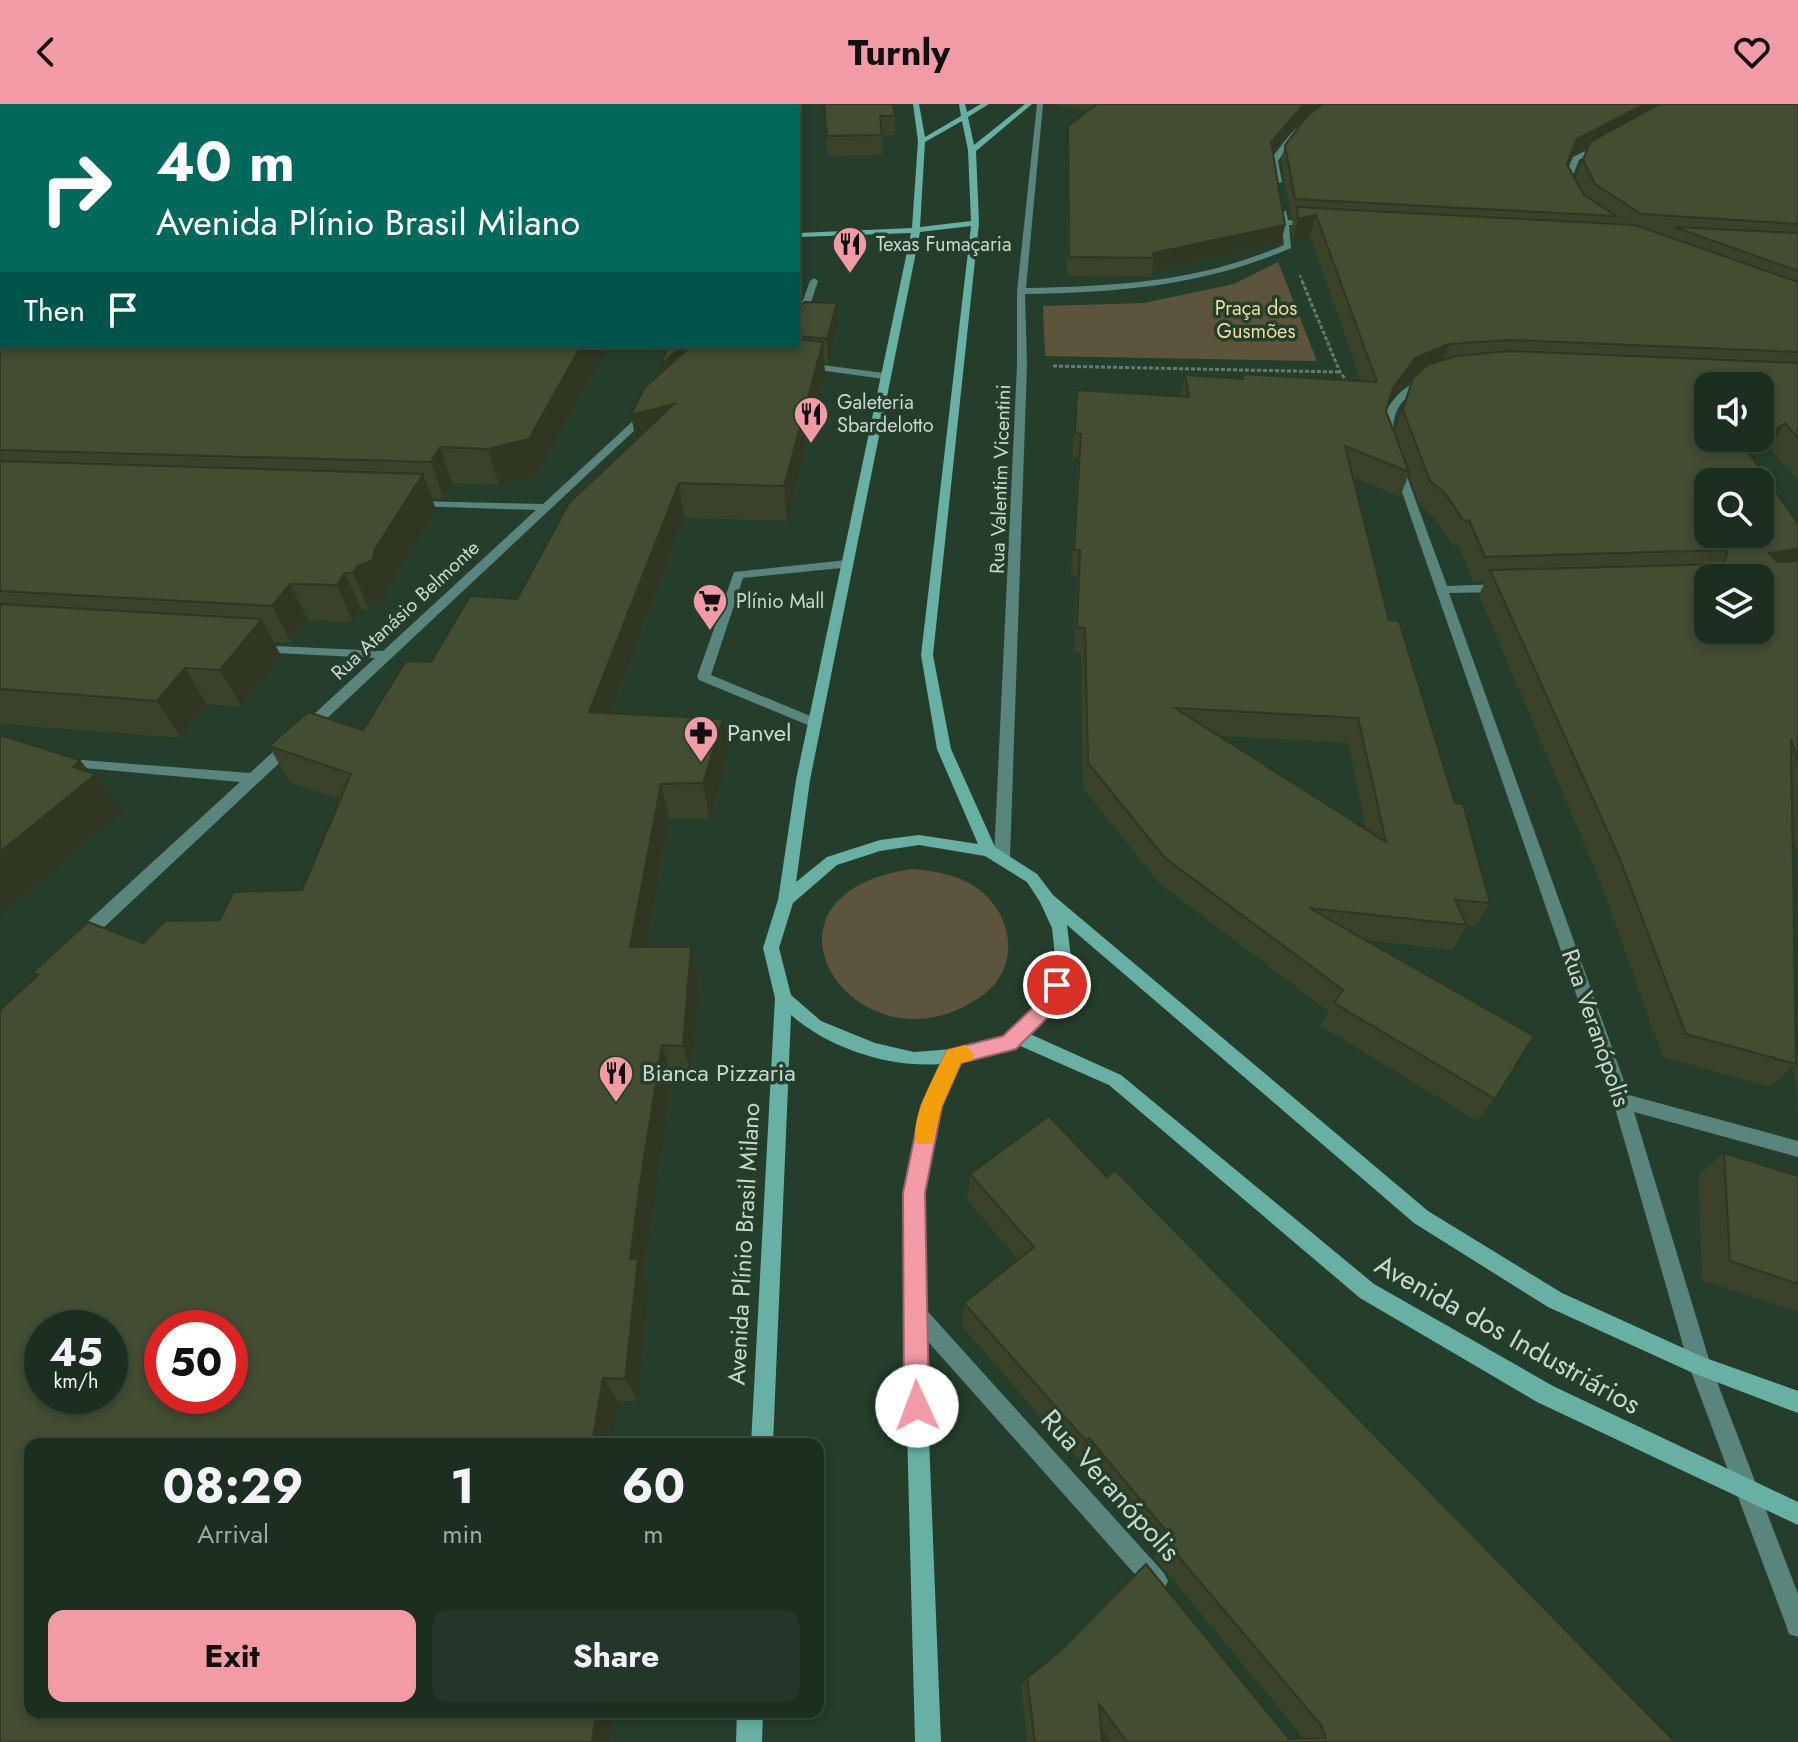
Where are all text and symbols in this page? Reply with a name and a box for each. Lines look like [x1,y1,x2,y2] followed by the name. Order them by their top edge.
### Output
[848,26,950,78] text: Turnly
[24,30,68,74] icon: back
[1730,30,1774,74] icon: heart
[156,121,295,202] text: 40 m
[24,136,128,240] icon: right
[156,196,580,248] text: Avenida Plínio Brasil Milano
[831,225,869,275] restaurant icon: Texas Fumaçaria
[876,230,1012,259] place label: Texas Fumaçaria
[101,288,145,332] icon: arrive
[24,289,85,332] text: Then
[1215,294,1297,346] park label: Praça dos Gusmões
[1694,372,1774,644] map controls
[1694,372,1774,452] button: sound
[983,384,1018,574] street label: Rua Valentim Vicentini
[837,388,934,440] place label: Galeteria Sbardelotto
[792,395,830,445] restaurant icon: Galeteria Sbardelotto
[1694,468,1774,548] button: search
[325,534,486,687] street label: Rua Atanásio Belmonte
[1694,564,1774,644] button: layers
[691,582,729,632] supermarket icon: Plínio Mall
[736,587,824,616] place label: Plínio Mall
[682,714,720,764] pharmacy icon: Panvel
[727,715,792,750] place label: Panvel
[1553,944,1640,1111] street label: Rua Veranópolis
[1023,951,1091,1019] pin
[1035,963,1079,1007] icon: arrive
[597,1054,635,1104] restaurant icon: Bianca Pizzaria
[642,1055,796,1090] place label: Bianca Pizzaria
[719,1102,768,1386] street label: Avenida Plínio Brasil Milano
[1367,1244,1648,1425] street label: Avenida dos Industriários
[144,1310,248,1414] speed limit sign: 50
[49,1323,103,1381] text: 45
[875,1364,959,1448] position arrow
[53,1367,99,1396] text: km/h
[1031,1400,1190,1570] street label: Rua Veranópolis
[163,1452,304,1521] text: 08:29
[450,1452,475,1521] text: 1
[621,1452,685,1521] text: 60
[197,1515,269,1553] text: Arrival
[442,1515,483,1553] text: min
[643,1515,664,1553] text: m
[48,1610,416,1702] button: Exit
[432,1610,800,1702] button: Share

